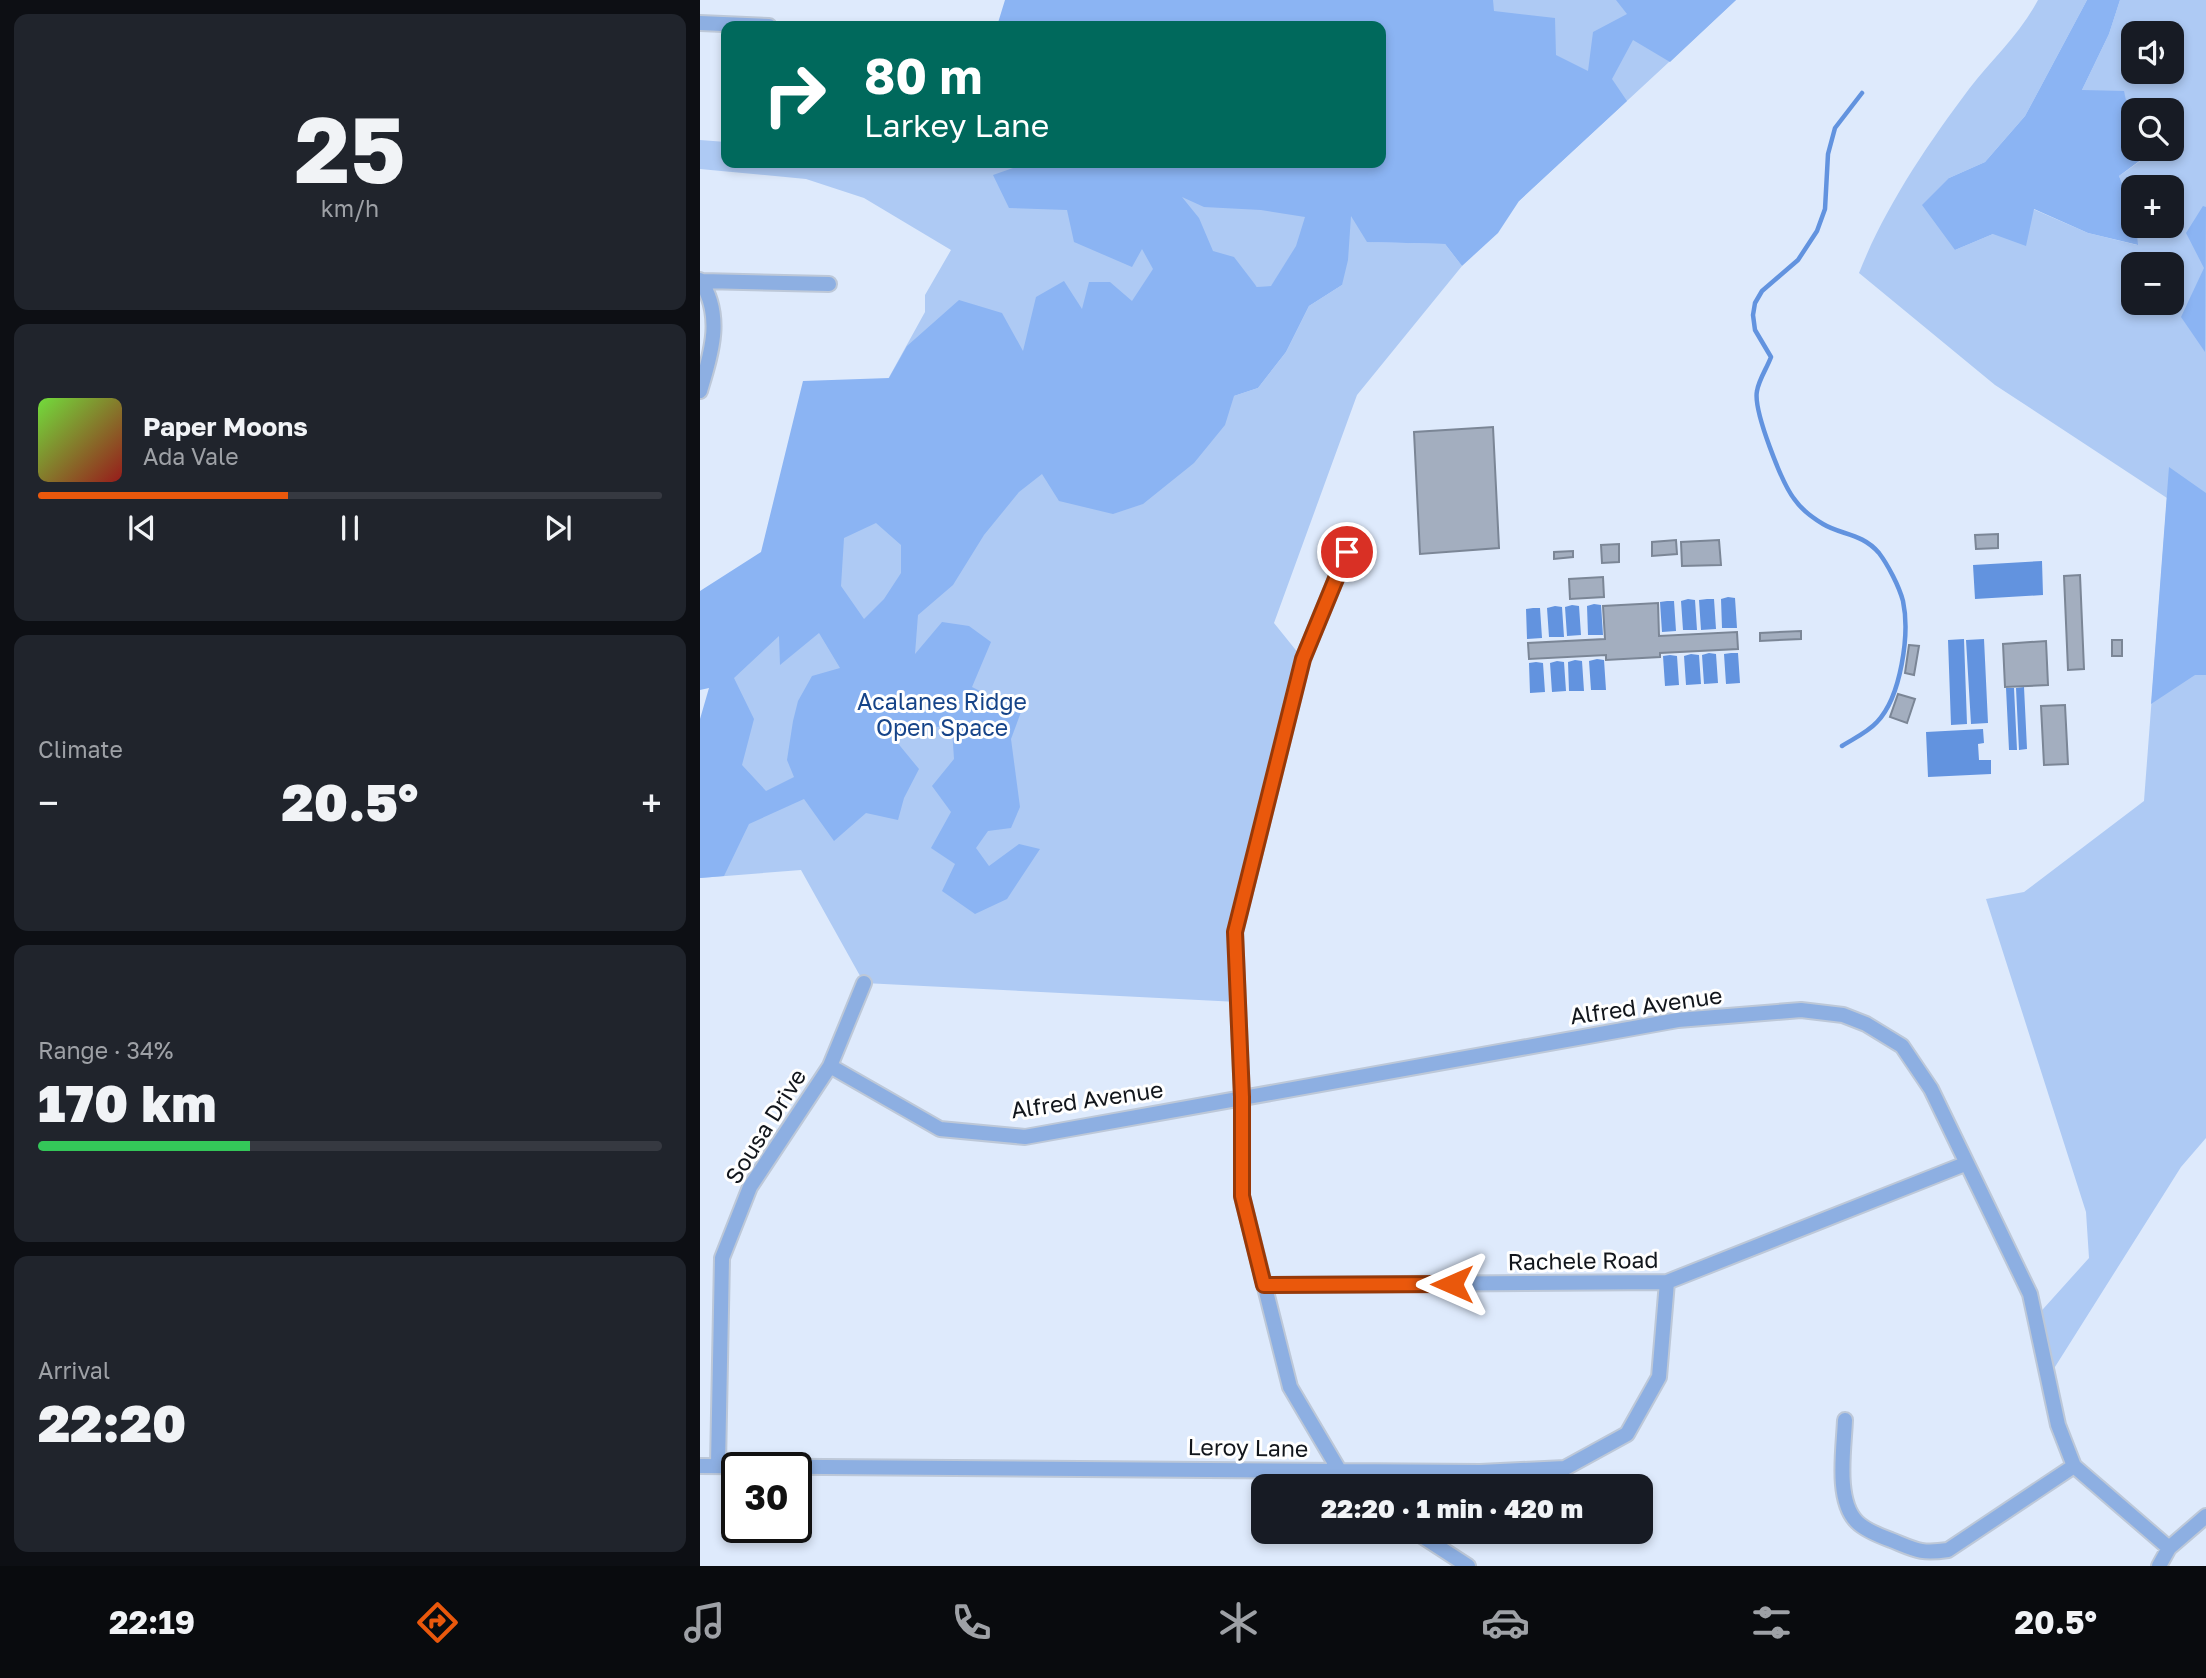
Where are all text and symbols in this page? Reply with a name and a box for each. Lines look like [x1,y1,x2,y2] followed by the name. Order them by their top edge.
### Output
[2121,21,2184,315] map controls
[2121,21,2184,84] button: sound
[864,46,982,105] text: 80 m
[749,49,840,140] icon: right
[294,94,406,203] text: 25
[2121,98,2184,161] button: search
[864,106,1049,144] text: Larkey Lane
[2121,175,2184,238] button: +
[321,194,379,222] text: km/h
[2121,252,2184,315] button: −
[143,411,308,442] text: Paper Moons
[143,442,239,470] text: Ada Vale
[123,509,161,547] icon: previous
[331,509,369,547] icon: pause
[539,509,577,547] icon: next
[1317,522,1377,582] pin
[1328,533,1366,571] icon: arrive
[857,687,1027,741] park label: Acalanes Ridge Open Space
[38,735,123,763] text: Climate
[282,770,418,832] text: 20.5°
[38,780,59,825] text: −
[641,780,662,825] text: +
[1568,980,1724,1030] street label: Alfred Avenue
[38,1036,173,1064] text: Range · 34%
[719,1063,811,1189] street label: Sousa Drive
[38,1071,217,1133] text: 170 km
[1009,1074,1165,1124] street label: Alfred Avenue
[1507,1245,1659,1275] street label: Rachele Road
[1415,1247,1489,1321] position arrow
[38,1356,110,1384] text: Arrival
[38,1391,186,1453] text: 22:20
[1187,1432,1309,1462] street label: Leroy Lane
[721,1452,812,1543] speed limit sign: 30
[1321,1493,1583,1524] text: 22:20 · 1 min · 420 m
[413,1598,462,1647] icon: directions
[680,1598,729,1647] icon: music
[947,1598,996,1647] icon: phone
[1214,1598,1263,1647] icon: climate
[1481,1598,1530,1647] icon: car
[1747,1598,1796,1647] icon: filters
[109,1603,195,1641] text: 22:19
[2014,1603,2097,1641] text: 20.5°

